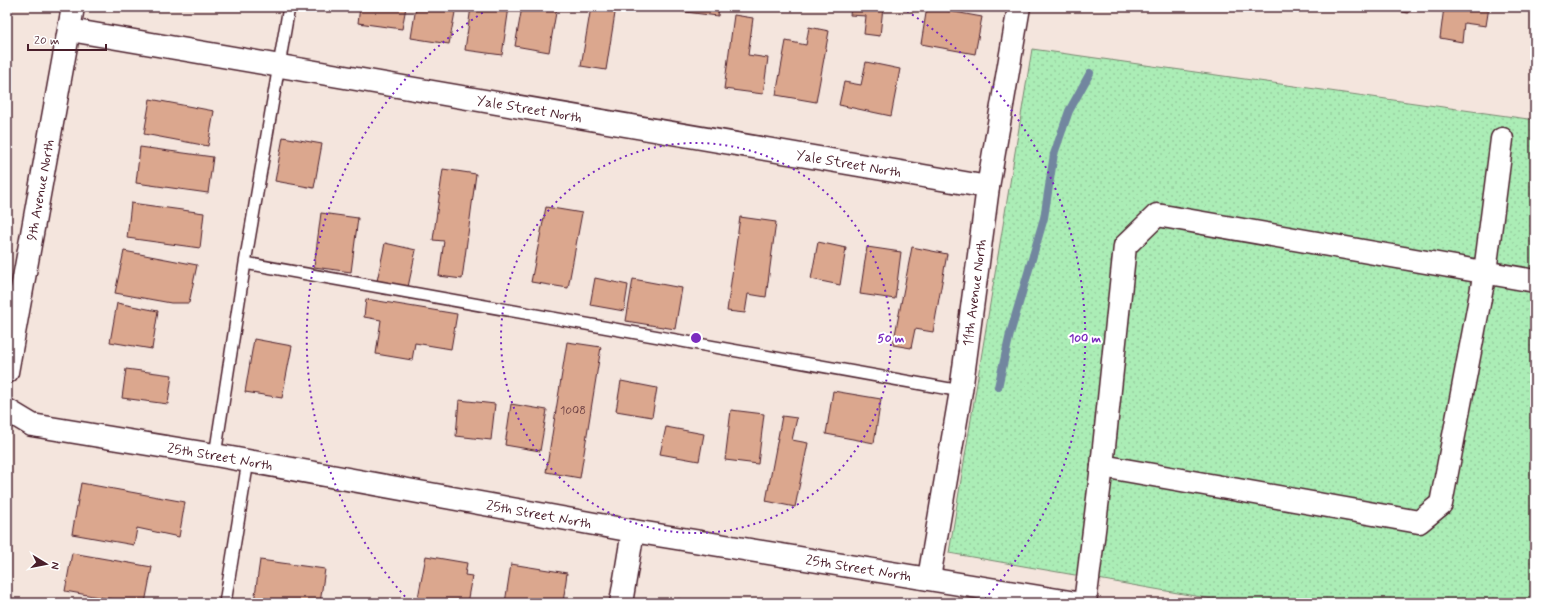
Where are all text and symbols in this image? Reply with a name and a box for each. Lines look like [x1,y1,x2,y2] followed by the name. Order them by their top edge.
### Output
[28,26,106,52] scale bar
[34,33,60,49] text: 20 m
[475,92,583,127] street label: Yale Street North
[23,138,59,242] street label: 9th Avenue North
[794,146,903,182] street label: Yale Street North
[959,238,991,347] street label: 11th Avenue North
[689,331,703,345] centre of rings
[878,331,905,347] text: 50 m
[1069,331,1102,347] text: 100 m
[560,403,586,419] house number: 1008
[166,439,274,475] street label: 25th Street North
[485,496,593,533] street label: 25th Street North
[26,544,66,584] north arrow
[804,551,913,586] street label: 25th Street North
[47,561,62,570] text: N

